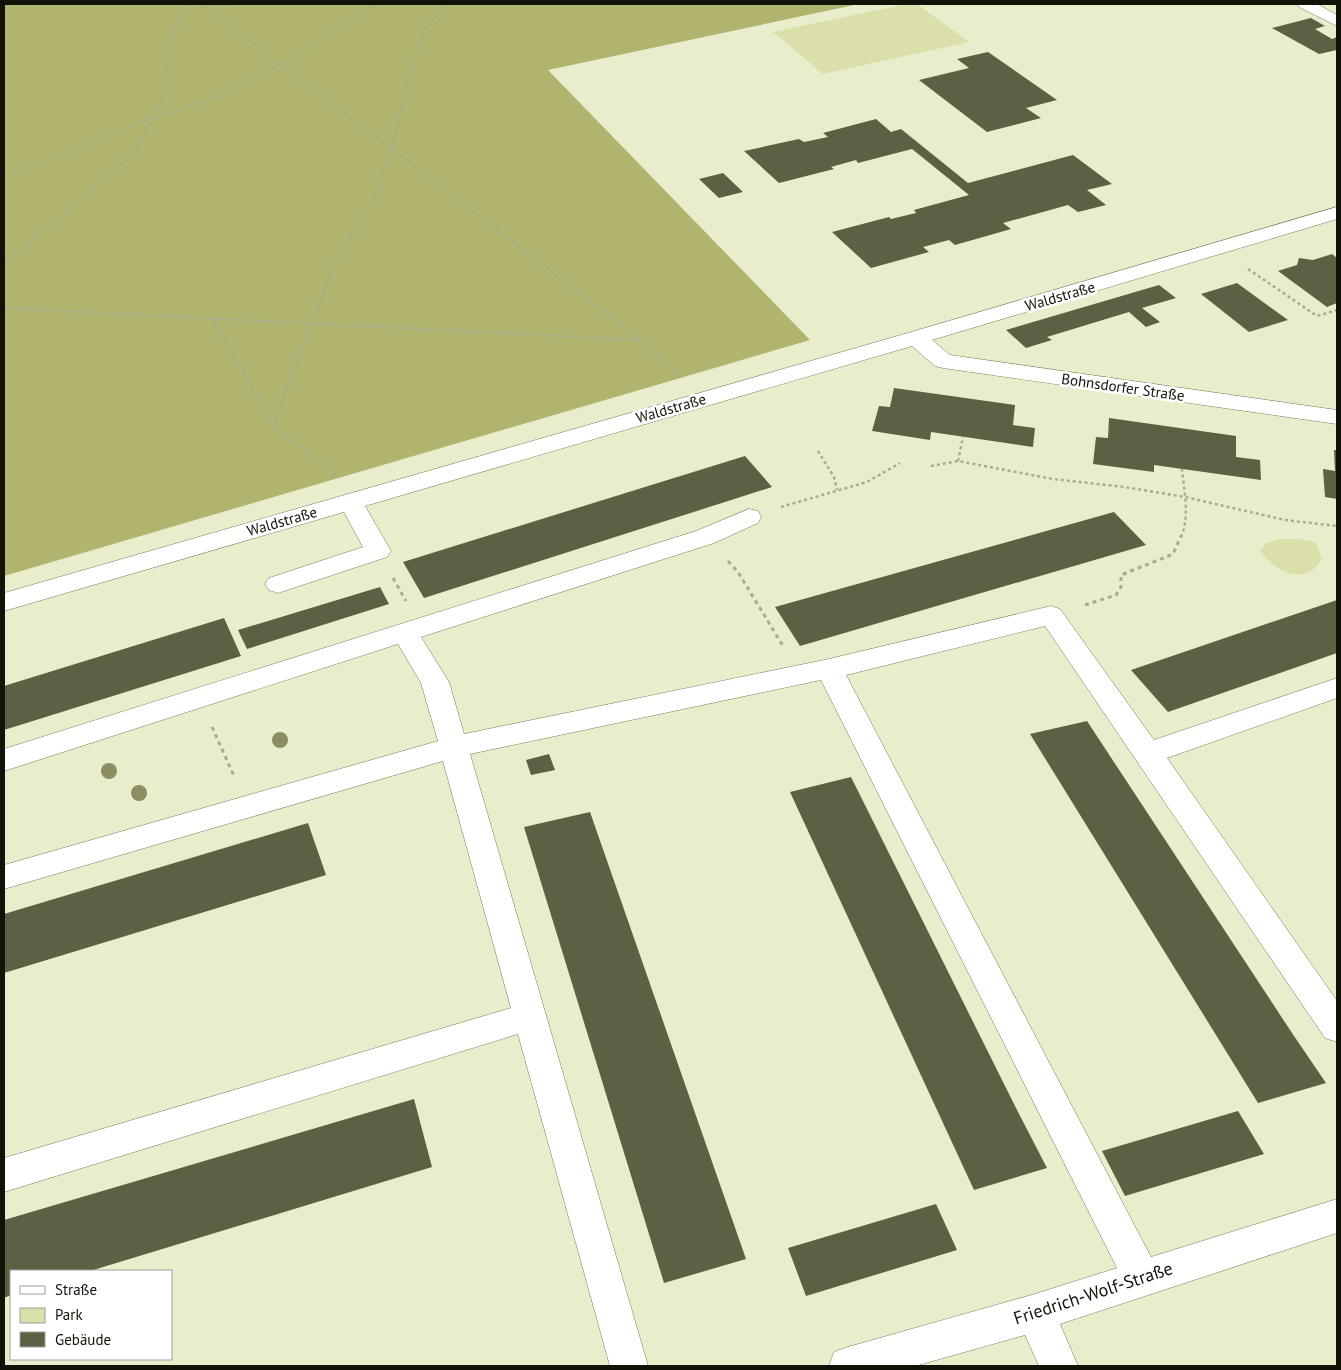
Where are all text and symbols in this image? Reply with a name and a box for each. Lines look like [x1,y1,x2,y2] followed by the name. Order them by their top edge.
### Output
[1023,277,1097,315] street label: Waldstraße
[1060,369,1186,405] street label: Bohnsdorfer Straße
[634,389,708,427] street label: Waldstraße
[245,502,319,540] street label: Waldstraße
[1010,1256,1176,1330] street label: Friedrich-Wolf-Straße
[10,1270,172,1360] legend
[55,1280,97,1299] text: Straße
[55,1305,83,1324] text: Park
[55,1330,111,1349] text: Gebäude

